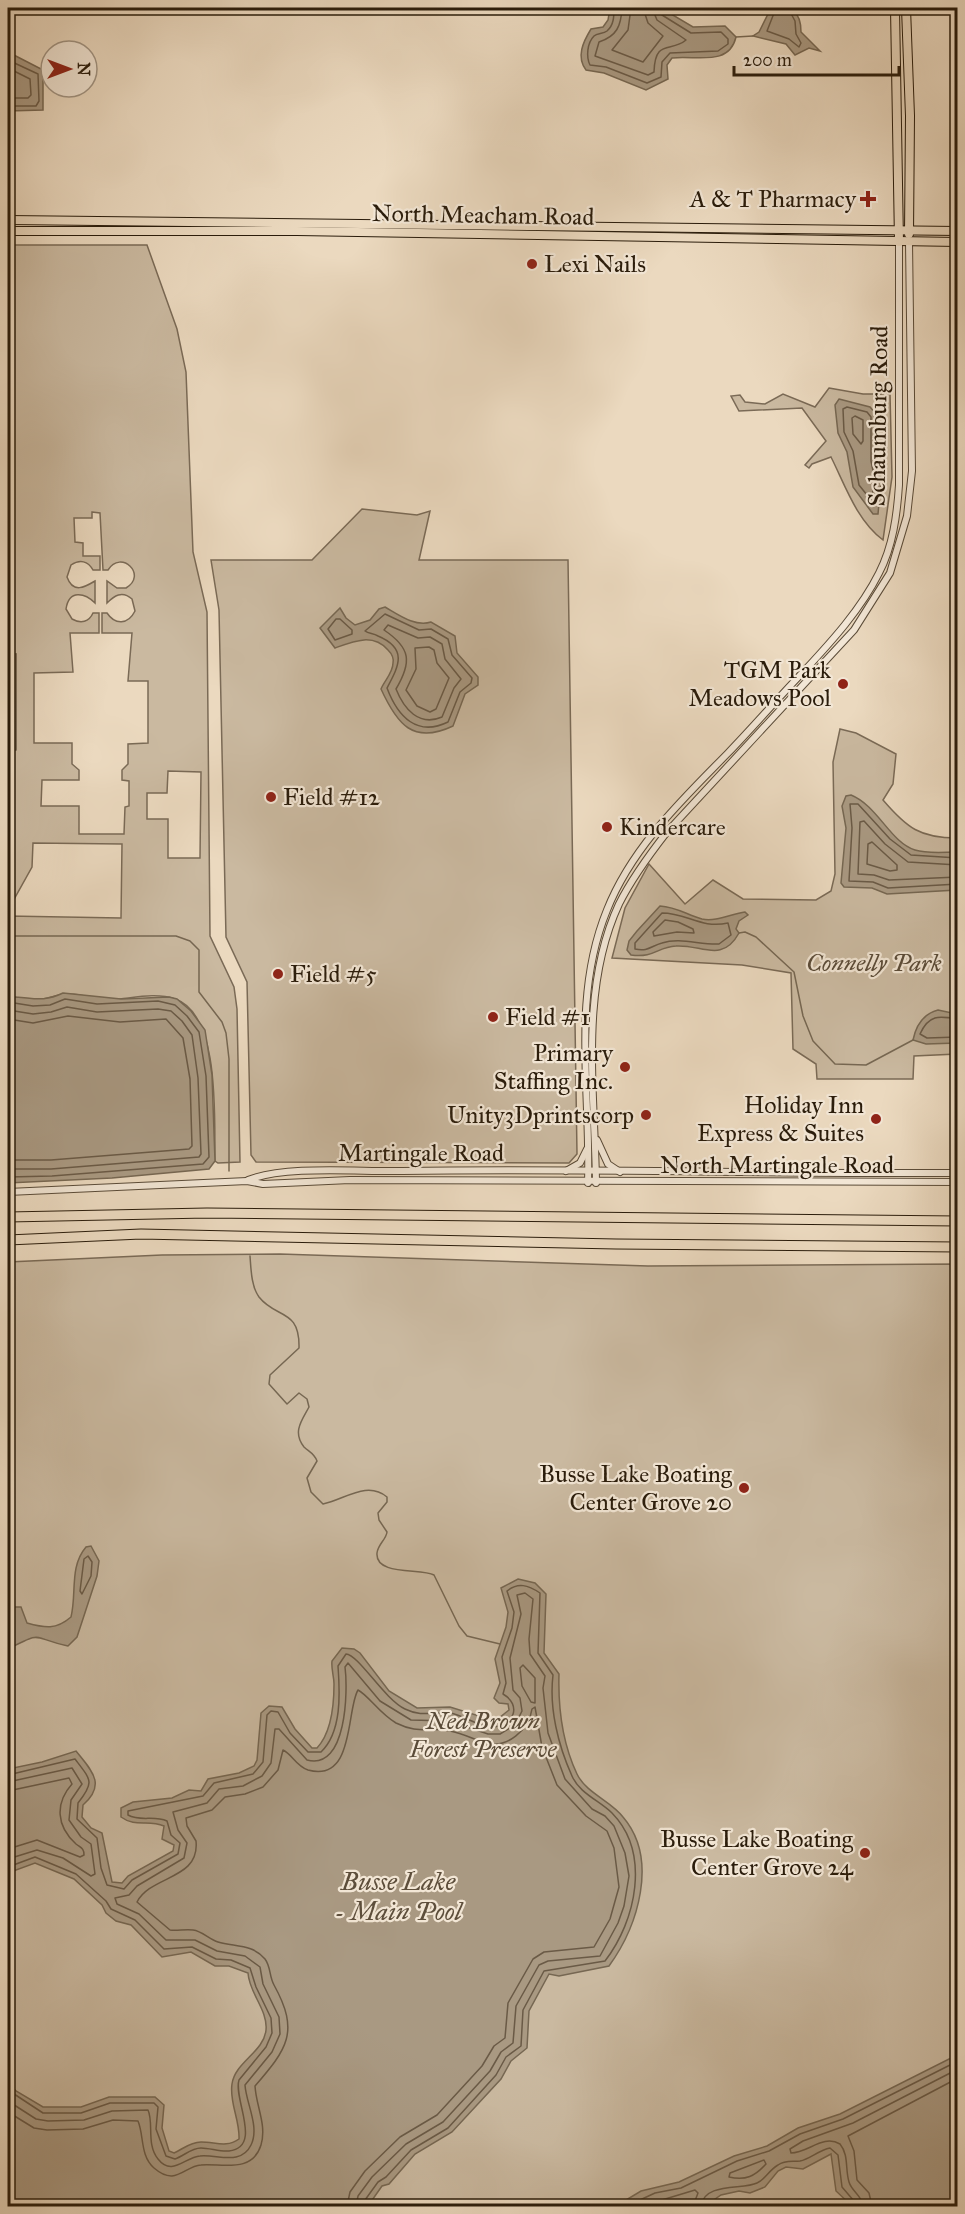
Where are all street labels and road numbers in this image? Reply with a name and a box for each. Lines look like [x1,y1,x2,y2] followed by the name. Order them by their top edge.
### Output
[371,198,595,232] street label: North Meacham Road
[861,325,895,507] street label: Schaumburg Road
[338,1138,504,1168] street label: Martingale Road
[660,1150,894,1180] street label: North Martingale Road

